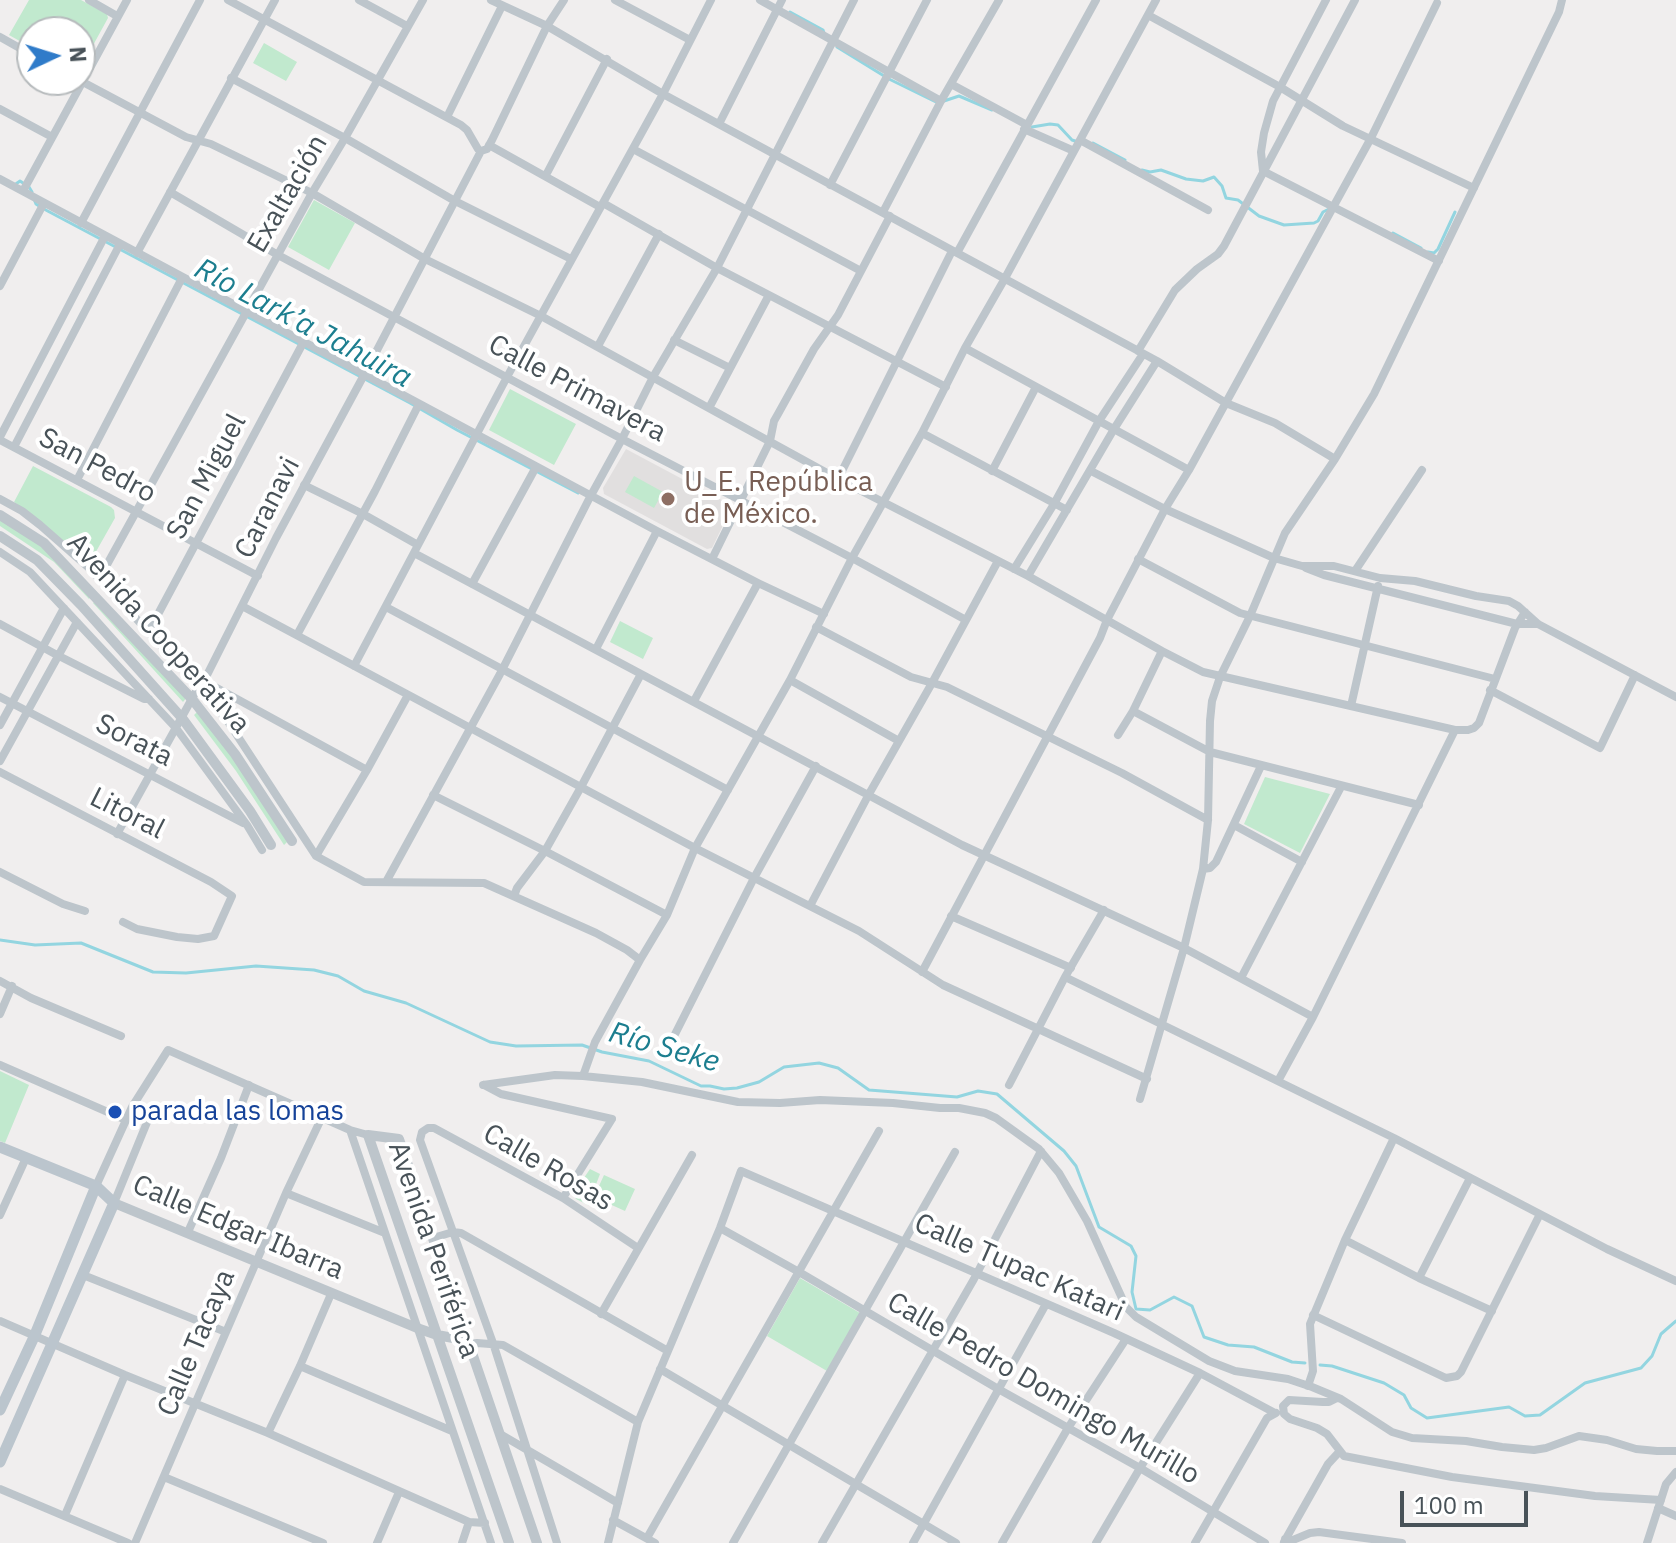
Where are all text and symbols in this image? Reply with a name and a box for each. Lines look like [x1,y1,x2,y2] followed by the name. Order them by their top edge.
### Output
[16,16,96,96] north arrow
[63,45,93,63] text: N
[241,129,335,259] street label: Exaltación
[188,252,418,396] water label: Río Lark’a Jahuira
[482,328,672,450] street label: Calle Primavera
[160,409,254,545] street label: San Miguel
[33,421,161,511] street label: San Pedro
[228,452,308,564] street label: Caranavi
[684,466,873,532] place label: U_E. República de México.
[659,490,677,508] marker: U_E. República de México.
[59,527,257,741] street label: Avenida Cooperativa
[90,707,178,775] street label: Sorata
[84,781,170,847] street label: Litoral
[605,1015,723,1081] water label: Río Seke
[131,1095,344,1129] place label: parada las lomas
[106,1103,124,1121] marker: parada las lomas
[477,1117,619,1219] street label: Calle Rosas
[380,1137,486,1363] street label: Avenida Periférica
[127,1168,349,1288] street label: Calle Edgar Ibarra
[909,1207,1129,1329] street label: Calle Tupac Katari
[151,1265,243,1421] street label: Calle Tacaya
[881,1286,1205,1492] street label: Calle Pedro Domingo Murillo
[1404,1475,1532,1525] scale bar
[1414,1489,1484,1521] text: 100 m

